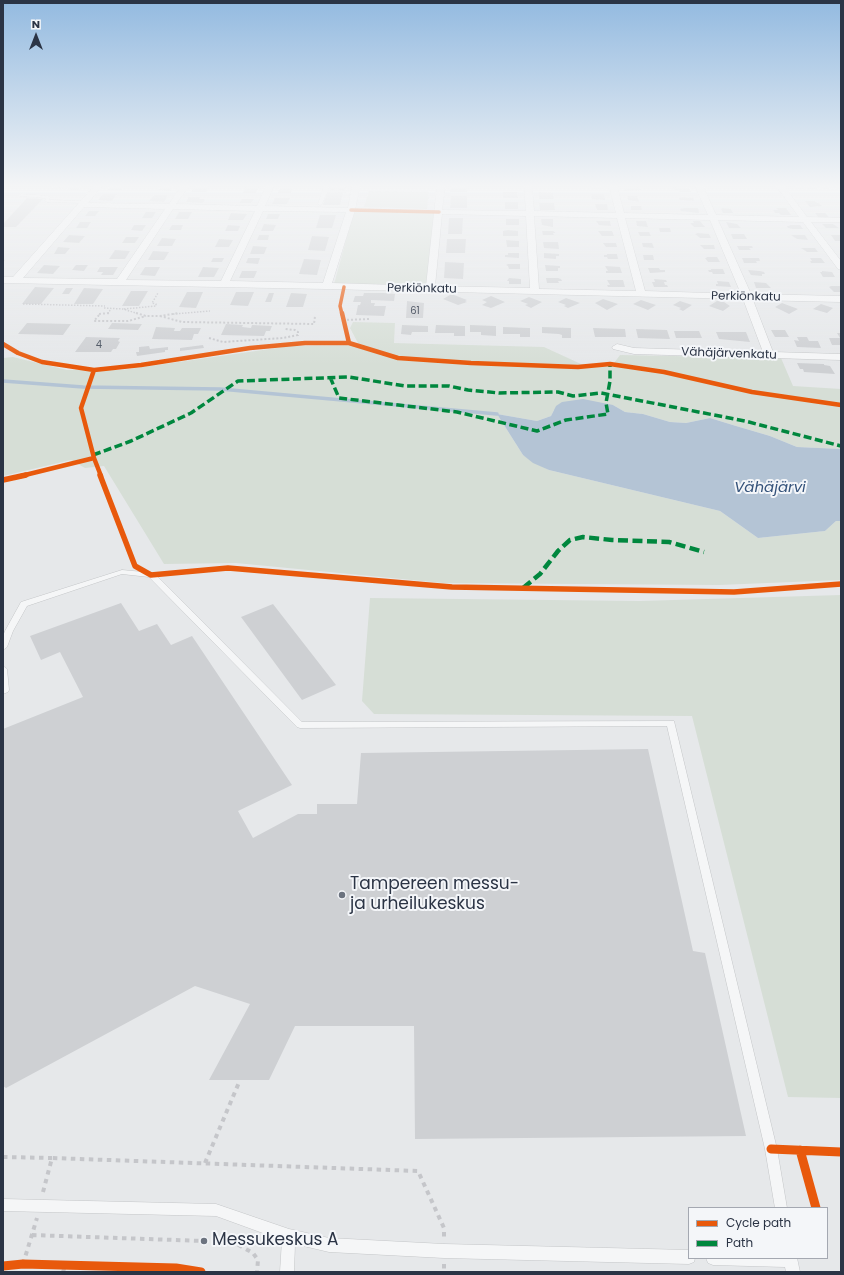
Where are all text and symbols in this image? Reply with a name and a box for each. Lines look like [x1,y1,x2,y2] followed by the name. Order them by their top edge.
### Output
[16,16,56,56] north arrow
[32,16,40,32] text: N
[387,281,457,297] street label: Perkiönkatu
[711,289,781,305] street label: Perkiönkatu
[410,305,420,317] house number: 61
[96,339,102,351] house number: 4
[681,345,777,363] street label: Vähäjärvenkatu
[734,479,806,497] water label: Vähäjärvi
[350,875,519,915] place label: Tampereen messu- ja urheilukeskus
[337,890,347,900] marker: Tampereen messu- ja urheilukeskus
[688,1207,828,1259] legend
[726,1214,791,1231] text: Cycle path
[212,1231,338,1251] place label: Messukeskus A
[726,1234,753,1251] text: Path
[199,1236,209,1246] marker: Messukeskus A

